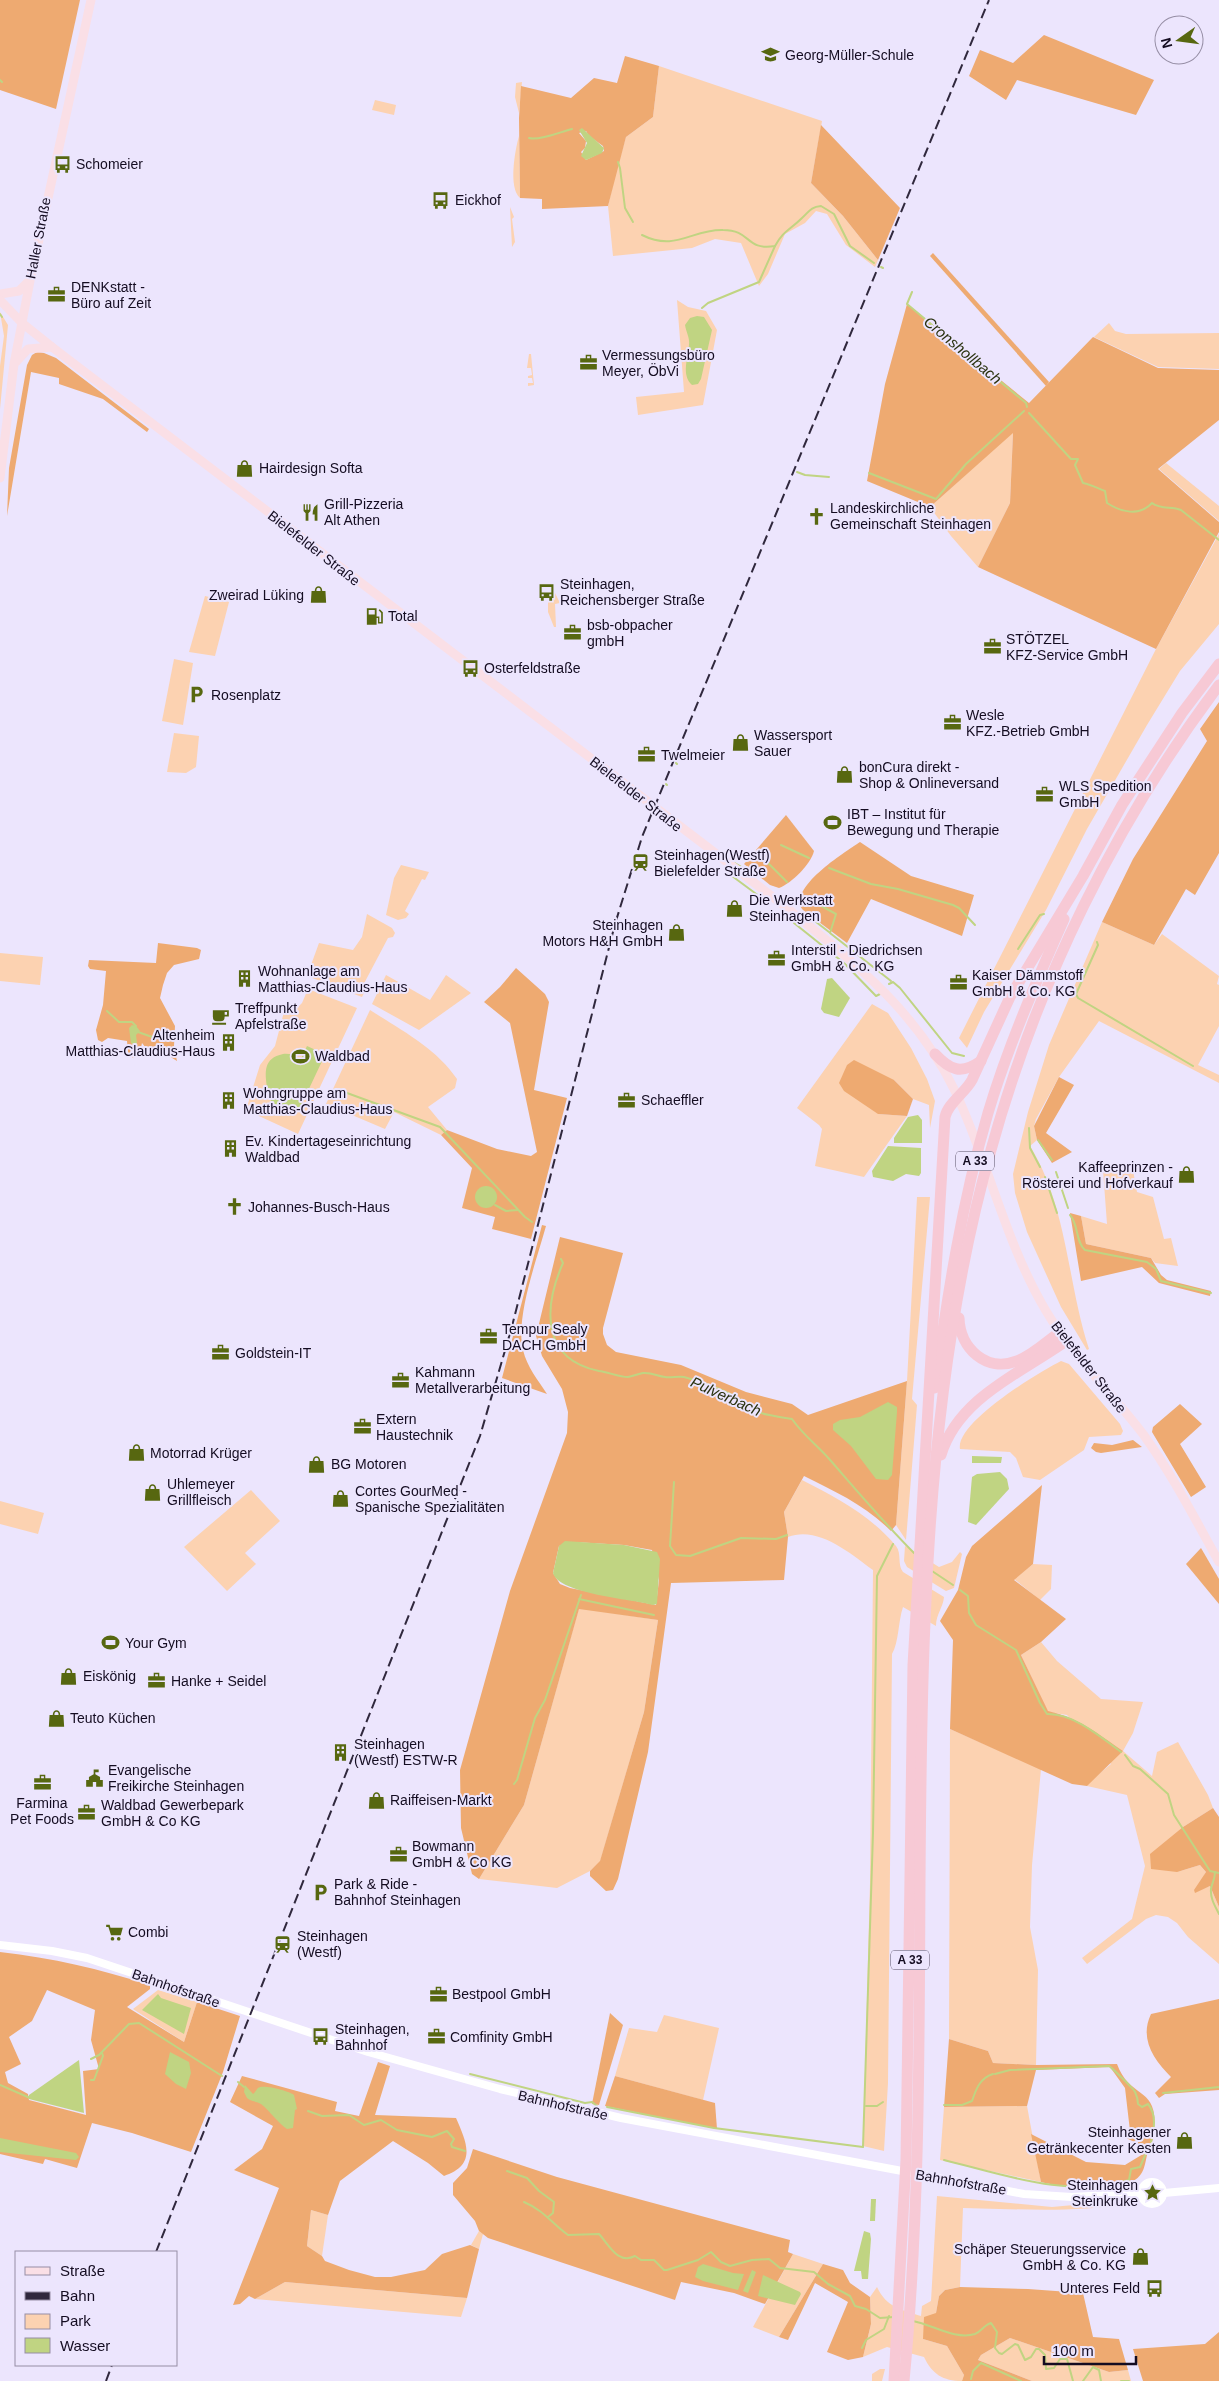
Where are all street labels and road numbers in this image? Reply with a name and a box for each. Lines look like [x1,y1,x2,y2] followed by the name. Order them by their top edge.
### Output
[22,196,54,280] street label: Haller Straße
[265,507,363,589] street label: Bielefelder Straße
[587,753,685,835] street label: Bielefelder Straße
[956,1152,994,1170] road number: A 33
[1048,1318,1130,1416] street label: Bielefelder Straße
[891,1950,929,1970] road number: A 33
[130,1965,222,2011] street label: Bahnhofstraße
[516,2087,610,2123] street label: Bahnhofstraße
[914,2166,1008,2198] street label: Bahnhofstraße

